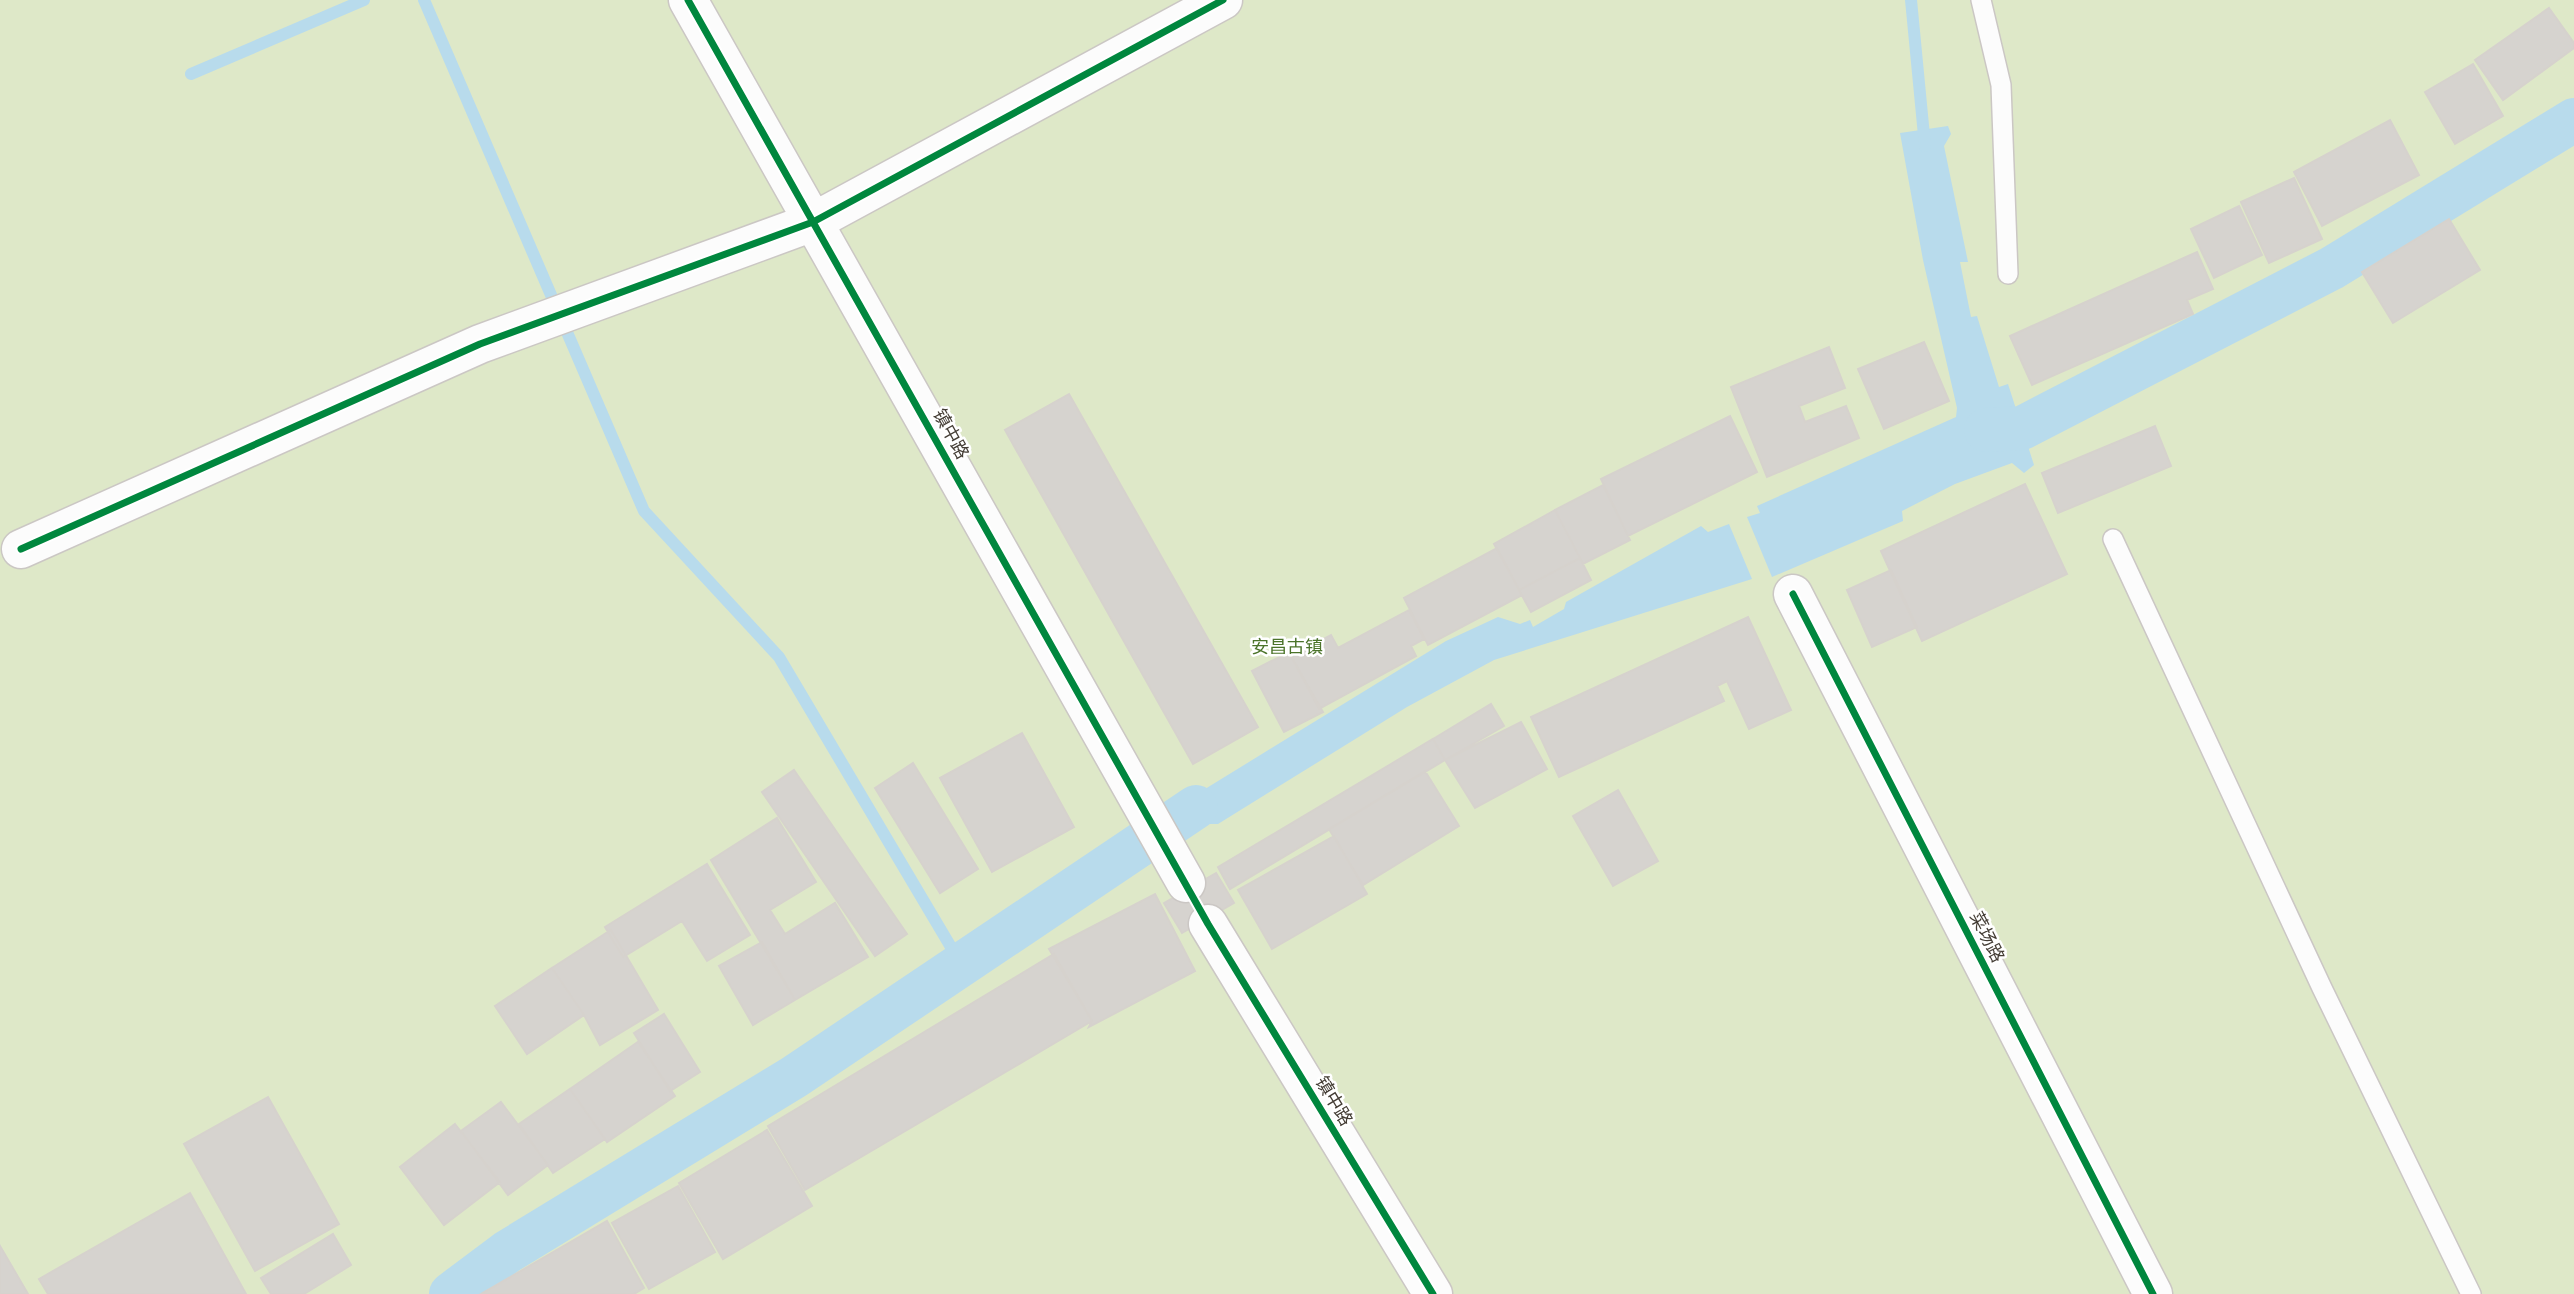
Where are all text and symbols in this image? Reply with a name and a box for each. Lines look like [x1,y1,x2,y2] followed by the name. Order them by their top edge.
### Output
[929,405,975,462] street label: 镇中路
[1251,635,1323,657] park label: 安昌古镇
[1966,907,2010,966] street label: 菜场路
[1312,1072,1358,1129] street label: 镇中路

